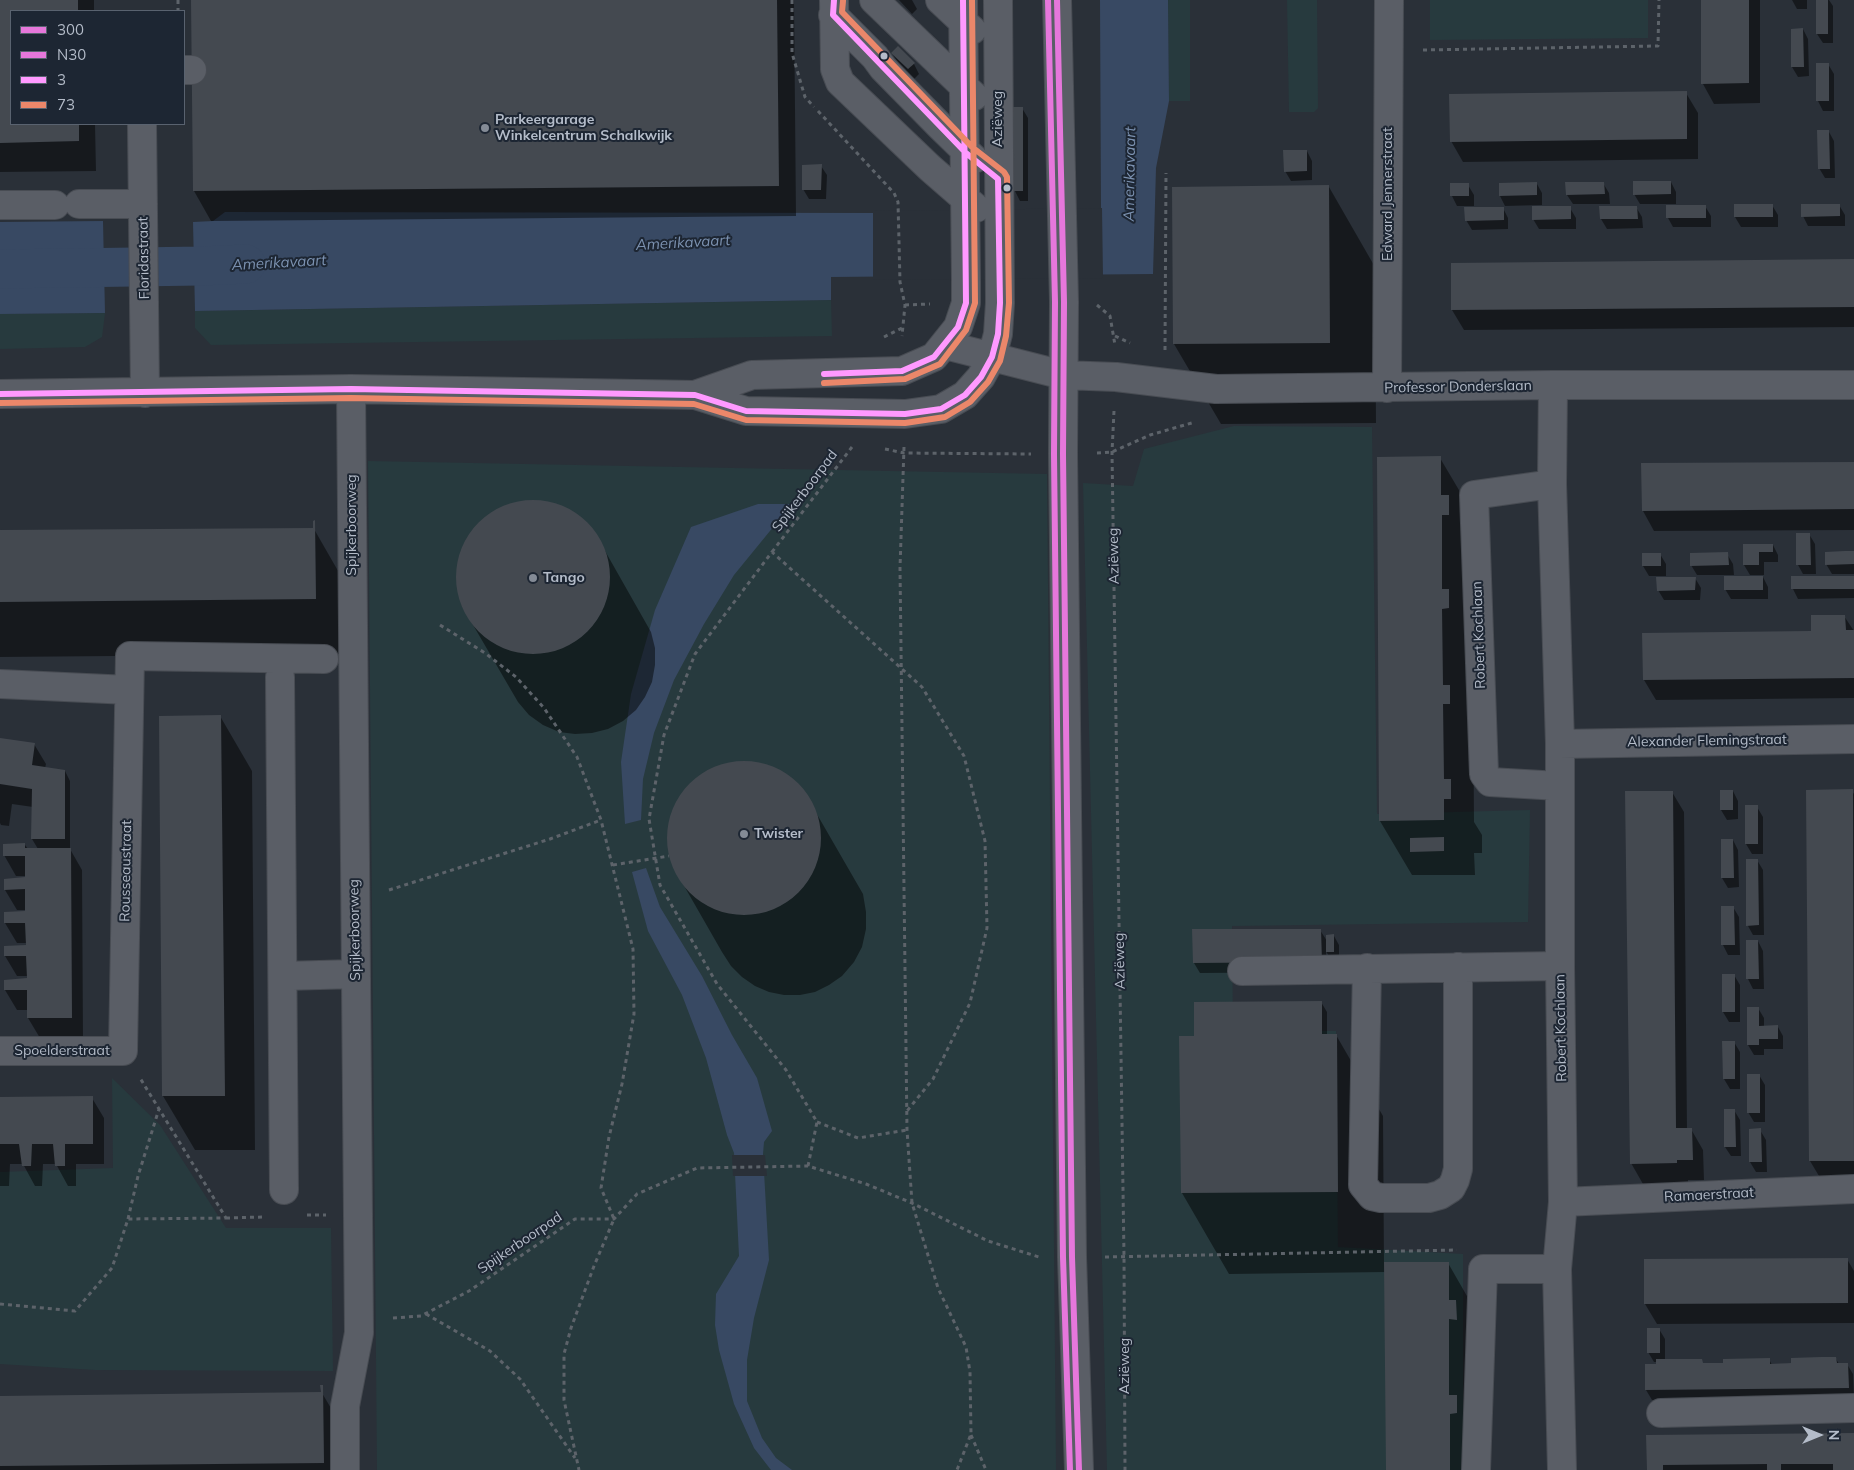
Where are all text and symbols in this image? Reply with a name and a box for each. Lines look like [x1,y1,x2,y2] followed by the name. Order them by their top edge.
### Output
[10,10,185,125] legend
[57,20,84,39] text: 300
[57,45,86,64] text: N30
[879,51,889,61] unlabelled marker
[57,70,66,89] text: 3
[990,91,1006,147] street label: Aziëweg
[57,95,75,114] text: 73
[495,112,672,144] place label: Parkeergarage Winkelcentrum Schalkwijk
[479,122,491,134] marker: Parkeergarage Winkelcentrum Schalkwijk
[1120,126,1140,222] water label: Amerikavaart
[1380,127,1396,261] street label: Edward Jennerstraat
[1002,183,1012,193] unlabelled marker
[135,216,153,300] street label: Floridastraat
[635,232,731,254] water label: Amerikavaart
[231,252,327,274] water label: Amerikavaart
[1384,377,1532,397] street label: Professor Donderslaan
[769,447,841,535] street label: Spijkerboorpad
[344,474,360,576] street label: Spijkerboorweg
[1105,528,1123,584] street label: Aziëweg
[543,570,585,586] place label: Tango
[527,572,539,584] marker: Tango
[1469,581,1489,689] street label: Robert Kochlaan
[1627,731,1787,751] street label: Alexander Flemingstraat
[117,820,135,922] street label: Rousseaustraat
[754,826,803,842] place label: Twister
[738,828,750,840] marker: Twister
[346,879,364,981] street label: Spijkerboorweg
[1111,933,1129,989] street label: Aziëweg
[1552,974,1570,1082] street label: Robert Kochlaan
[14,1043,110,1059] street label: Spoelderstraat
[1664,1184,1754,1206] street label: Ramaerstraat
[475,1209,565,1277] street label: Spijkerboorpad
[1117,1338,1133,1394] street label: Aziëweg
[1794,1410,1844,1460] north arrow
[1825,1430,1843,1440] text: N

